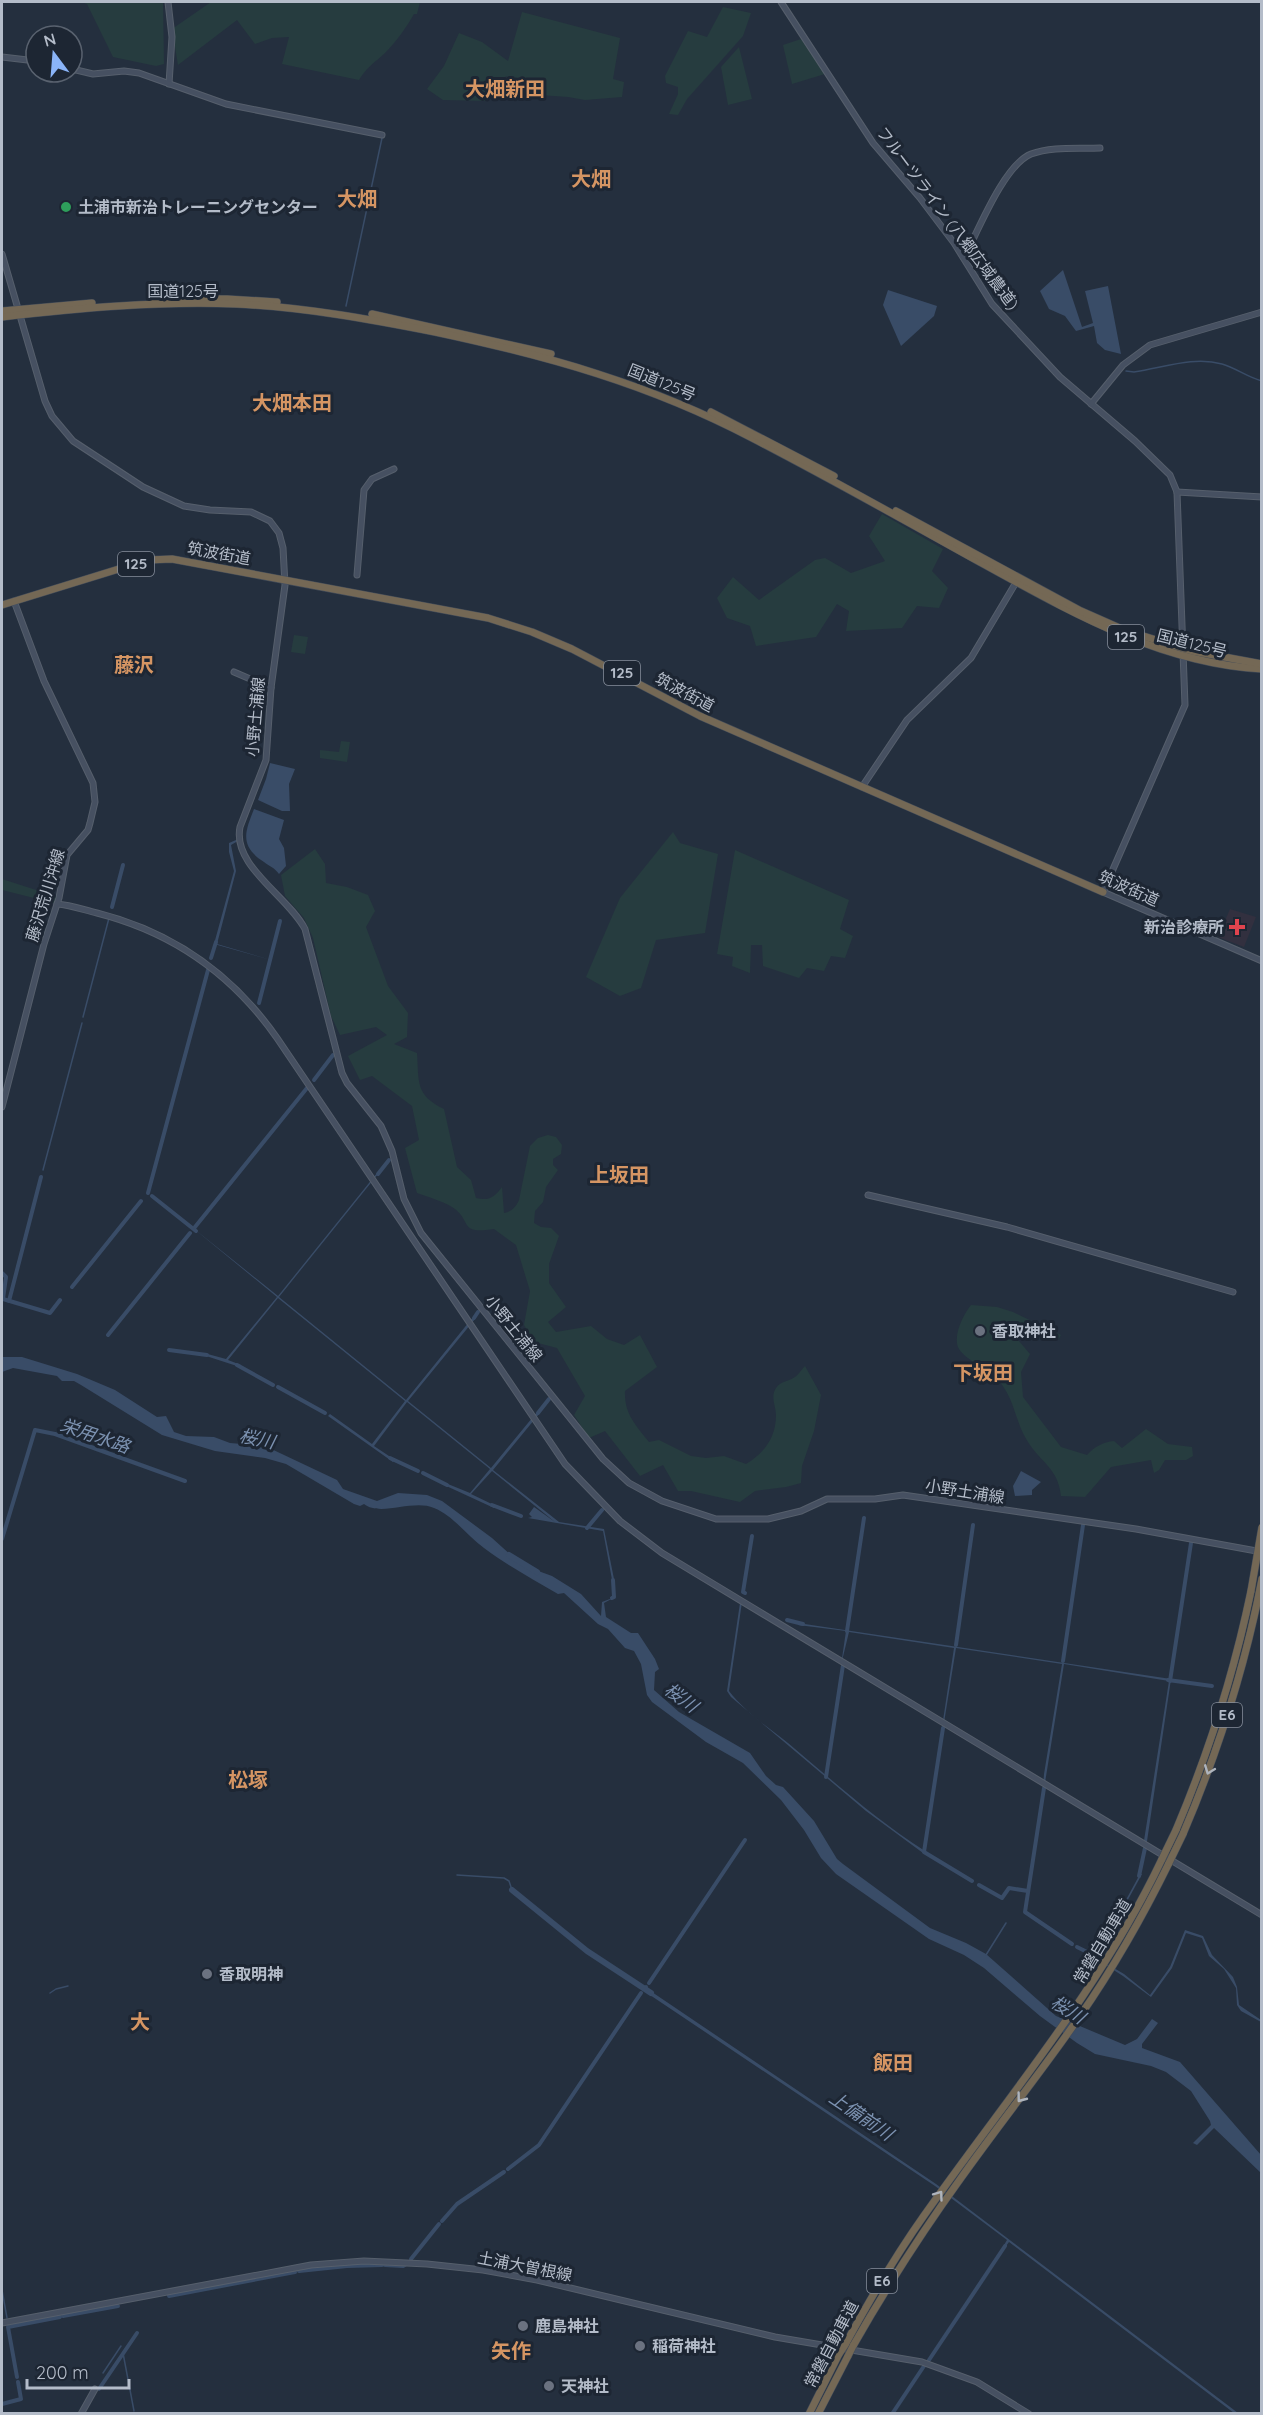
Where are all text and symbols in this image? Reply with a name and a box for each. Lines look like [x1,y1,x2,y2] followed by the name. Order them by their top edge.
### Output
[24,24,84,84] north arrow
[41,28,58,51] text: N
[465,76,545,101] district label: 大畑新田
[873,123,1023,313] street label: フルーツライン (八郷広域農道)
[571,166,611,191] district label: 大畑
[337,186,377,211] district label: 大畑
[78,197,318,217] place label: 土浦市新治トレーニングセンター
[59,200,73,214] marker: 土浦市新治トレーニングセンター
[147,281,219,301] street label: 国道125号
[625,359,699,405] street label: 国道125号
[252,390,332,415] district label: 大畑本田
[186,538,252,568] street label: 筑波街道
[118,552,154,576] road number: 125
[1108,625,1144,649] road number: 125
[1155,625,1229,661] street label: 国道125号
[114,652,154,677] district label: 藤沢
[604,661,640,685] road number: 125
[652,668,718,716] street label: 筑波街道
[242,676,268,758] street label: 小野土浦線
[21,846,69,944] street label: 藤沢荒川沖線
[1096,866,1162,910] street label: 筑波街道
[1144,917,1224,937] place label: 新治診療所
[1228,918,1246,936] marker: 新治診療所
[589,1162,649,1187] district label: 上坂田
[481,1291,547,1365] street label: 小野土浦線
[992,1321,1056,1341] place label: 香取神社
[973,1324,987,1338] marker: 香取神社
[953,1360,1013,1385] district label: 下坂田
[57,1413,135,1459] water label: 栄用水路
[237,1424,279,1454] water label: 桜川
[924,1475,1006,1507] street label: 小野土浦線
[660,1678,704,1719] water label: 桜川
[1212,1703,1242,1727] road number: E6
[1203,1764,1216,1775] one-way arrow
[228,1767,268,1792] district label: 松塚
[1069,1895,1135,1987] street label: 常磐自動車道
[219,1964,283,1984] place label: 香取明神
[200,1967,214,1981] marker: 香取明神
[1047,1990,1091,2030] water label: 桜川
[130,2009,150,2034] district label: 大
[873,2050,913,2075] district label: 飯田
[825,2086,899,2146] water label: 上備前川
[1017,2091,1028,2102] one-way arrow
[932,2190,943,2201] one-way arrow
[476,2247,574,2285] street label: 土浦大曽根線
[867,2269,897,2293] road number: E6
[800,2297,862,2391] street label: 常磐自動車道
[535,2316,599,2336] place label: 鹿島神社
[516,2319,530,2333] marker: 鹿島神社
[652,2336,716,2356] place label: 稲荷神社
[491,2338,531,2363] district label: 矢作
[633,2339,647,2353] marker: 稲荷神社
[27,2352,129,2390] scale bar
[36,2361,89,2384] text: 200 m
[561,2376,609,2396] place label: 天神社
[542,2379,556,2393] marker: 天神社

